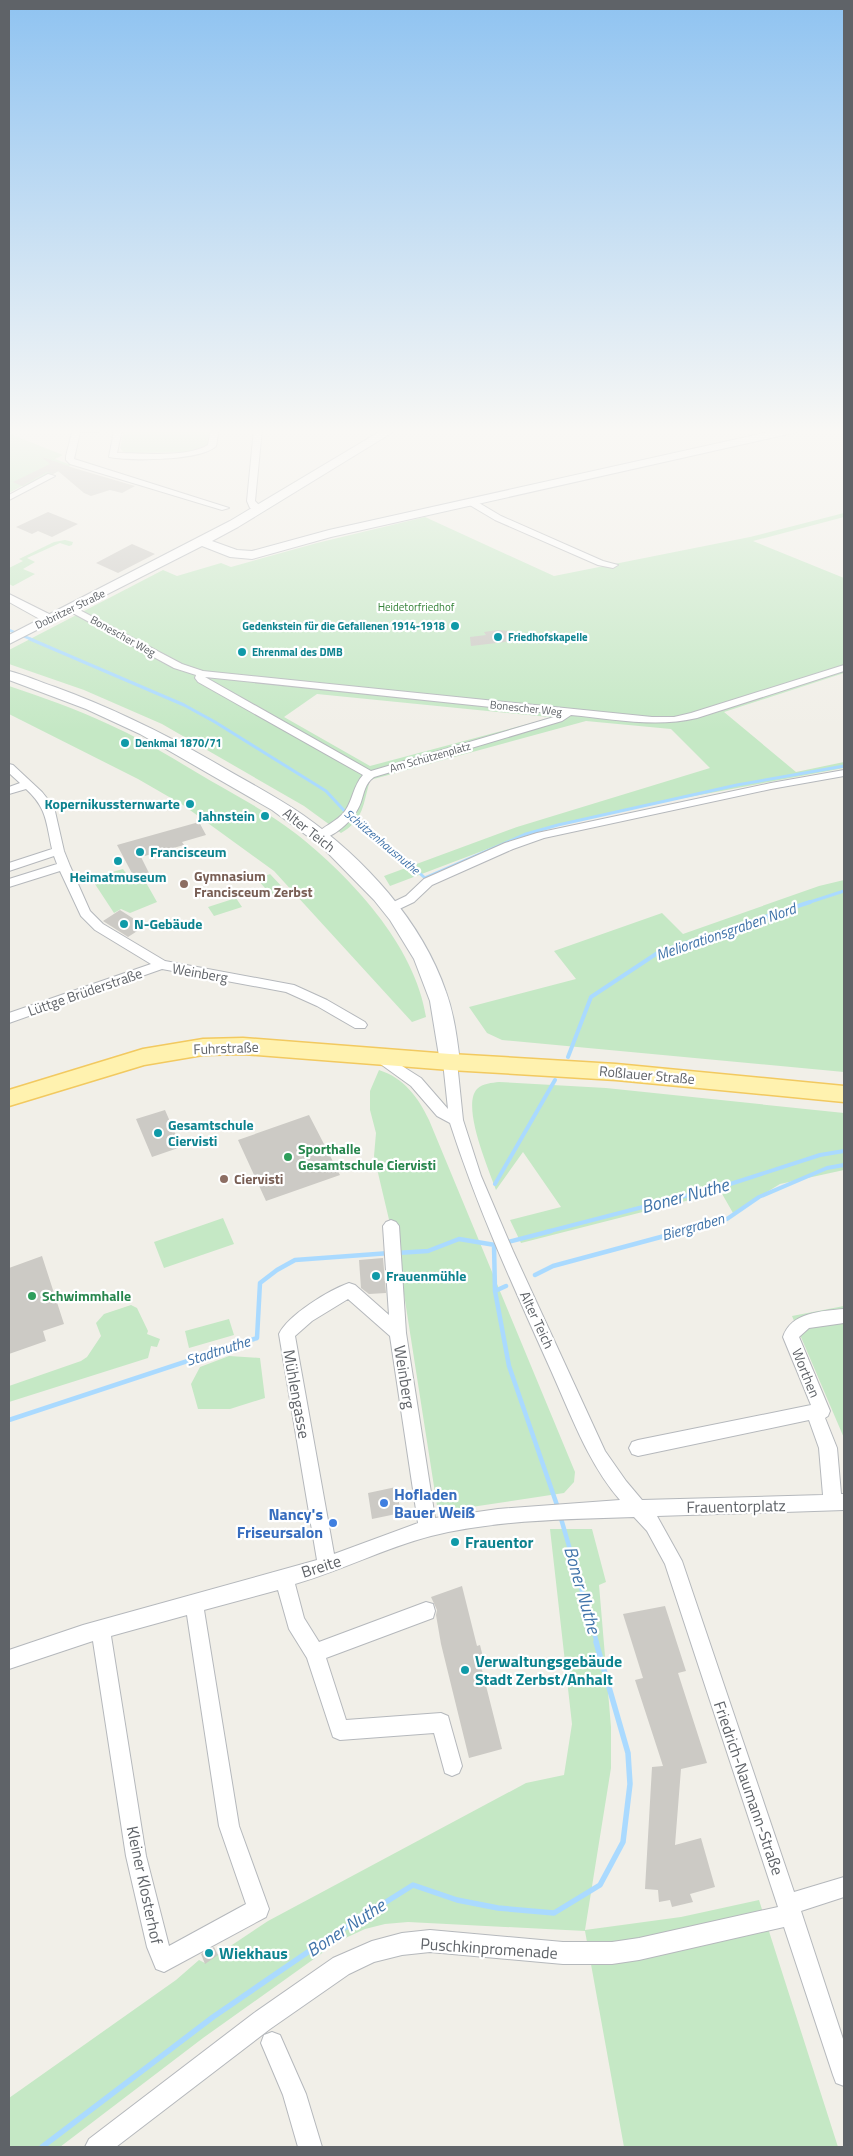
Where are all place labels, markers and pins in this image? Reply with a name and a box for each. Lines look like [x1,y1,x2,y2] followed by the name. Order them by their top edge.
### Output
[242,618,445,634] place label: Gedenkstein für die Gefallenen 1914-1918
[449,620,461,632] marker: Gedenkstein für die Gefallenen 1914-1918
[508,629,588,645] place label: Friedhofskapelle
[492,631,504,643] marker: Friedhofskapelle
[252,644,343,660] place label: Ehrenmal des DMB
[236,646,248,658] marker: Ehrenmal des DMB
[135,735,222,751] place label: Denkmal 1870/71
[119,737,131,749] marker: Denkmal 1870/71
[44,793,180,814] place label: Kopernikussternwarte
[184,798,196,810] marker: Kopernikussternwarte
[198,805,255,826] place label: Jahnstein
[259,810,271,822] marker: Jahnstein
[150,841,227,862] place label: Francisceum
[134,846,146,858] marker: Francisceum
[112,855,124,867] marker: Heimatmuseum
[194,865,313,902] place label: Gymnasium Francisceum Zerbst
[70,866,166,887] place label: Heimatmuseum
[178,878,190,890] marker: Gymnasium Francisceum Zerbst
[134,913,202,934] place label: N-Gebäude
[118,918,130,930] marker: N-Gebäude
[168,1114,254,1151] place label: Gesamtschule Ciervisti
[152,1127,164,1139] marker: Gesamtschule Ciervisti
[298,1138,436,1175] place label: Sporthalle Gesamtschule Ciervisti
[282,1151,294,1163] marker: Sporthalle Gesamtschule Ciervisti
[234,1168,283,1189] place label: Ciervisti
[218,1173,230,1185] marker: Ciervisti
[386,1265,466,1286] place label: Frauenmühle
[370,1270,382,1282] marker: Frauenmühle
[42,1285,131,1306] place label: Schwimmhalle
[26,1290,38,1302] marker: Schwimmhalle
[394,1482,475,1524] place label: Hofladen Bauer Weiß
[378,1497,390,1509] marker: Hofladen Bauer Weiß
[237,1502,323,1544] place label: Nancy's Friseursalon
[327,1517,339,1529] marker: Nancy's Friseursalon
[465,1530,534,1554] place label: Frauentor
[449,1536,461,1548] marker: Frauentor
[475,1649,622,1691] place label: Verwaltungsgebäude Stadt Zerbst/Anhalt
[459,1664,471,1676] marker: Verwaltungsgebäude Stadt Zerbst/Anhalt
[219,1941,288,1965] place label: Wiekhaus
[203,1947,215,1959] marker: Wiekhaus

